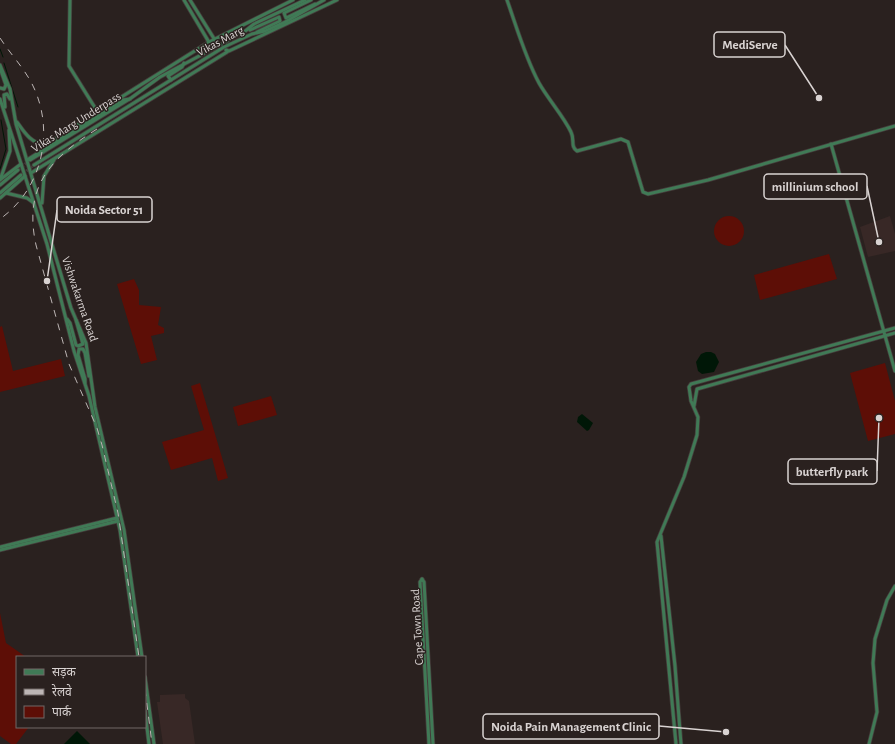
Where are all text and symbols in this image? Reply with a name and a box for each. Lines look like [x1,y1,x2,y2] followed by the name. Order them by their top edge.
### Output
[195,24,246,58] street label: Vikas Marg
[714,32,785,57] callout: MediServe
[722,39,778,52] text: MediServe
[29,90,123,154] street label: Vikas Marg Underpass
[764,174,867,199] callout: millinium school
[772,181,858,194] text: millinium school
[57,197,152,222] callout: Noida Sector 51
[65,204,143,217] text: Noida Sector 51
[60,255,100,343] street label: Vishwakarma Road
[788,459,877,484] callout: butterfly park
[796,466,869,479] text: butterfly park
[409,589,425,665] street label: Cape Town Road
[16,656,146,728] legend
[52,666,77,679] text: सड़क
[52,684,72,698] text: रेलवे
[52,705,72,718] text: पार्क
[483,714,659,739] callout: Noida Pain Management Clinic
[491,721,651,734] text: Noida Pain Management Clinic

